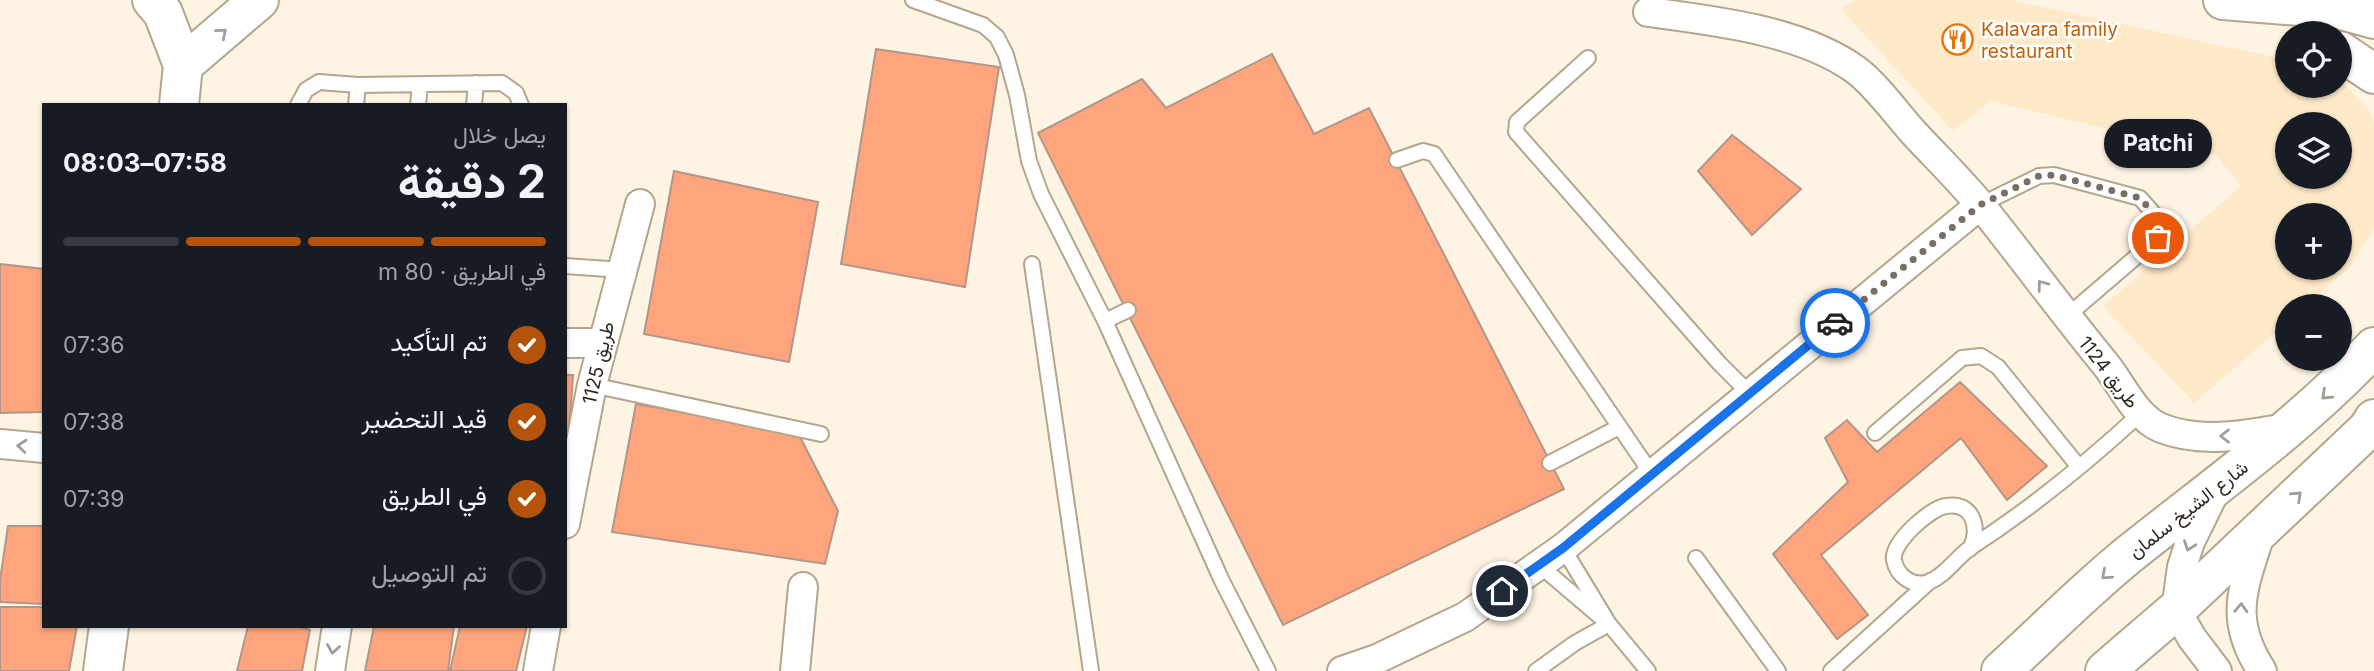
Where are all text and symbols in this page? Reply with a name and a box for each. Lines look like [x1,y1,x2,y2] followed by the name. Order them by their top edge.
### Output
[1981,18,2118,63] place label: Kalavara family restaurant
[2275,21,2352,371] map controls
[2275,21,2352,98] button: locate
[1941,23,1975,57] restaurant icon: Kalavara family restaurant
[213,29,226,41] one-way arrow
[2275,112,2352,189] button: layers
[2104,119,2212,168] callout: Patchi
[453,121,546,149] text: يصل خلال
[2123,129,2193,157] text: Patchi
[63,147,227,178] text: 07:58–08:03
[398,153,546,209] text: 2 دقيقة
[2275,203,2352,280] button: +
[2128,208,2188,268] pin
[2139,219,2177,257] icon: bag
[378,258,546,286] text: في الطريق · 80 m
[2037,280,2050,293] one-way arrow
[1800,288,1870,358] courier
[2275,294,2352,371] button: −
[1816,304,1854,342] icon: car
[578,319,619,407] street label: طريق 1125
[390,326,487,357] text: تم التأكيد
[508,326,546,364] icon: check
[63,331,124,359] text: 07:36
[2073,332,2144,413] street label: طريق 1124
[2321,387,2334,399] one-way arrow
[361,403,487,434] text: قيد التحضير
[508,403,546,441] icon: check
[63,408,124,436] text: 07:38
[2219,428,2229,444] one-way arrow
[16,439,27,454] one-way arrow
[2124,456,2254,565] street label: شارع الشيخ سلمان
[382,480,487,511] text: في الطريق
[508,480,546,518] icon: check
[63,485,124,513] text: 07:39
[2288,491,2301,504] one-way arrow
[2183,540,2197,552] one-way arrow
[371,557,487,588] text: تم التوصيل
[1472,561,1532,621] pin
[2101,567,2114,579] one-way arrow
[1483,572,1521,610] icon: home
[2234,602,2249,613] one-way arrow
[326,643,341,655] one-way arrow

